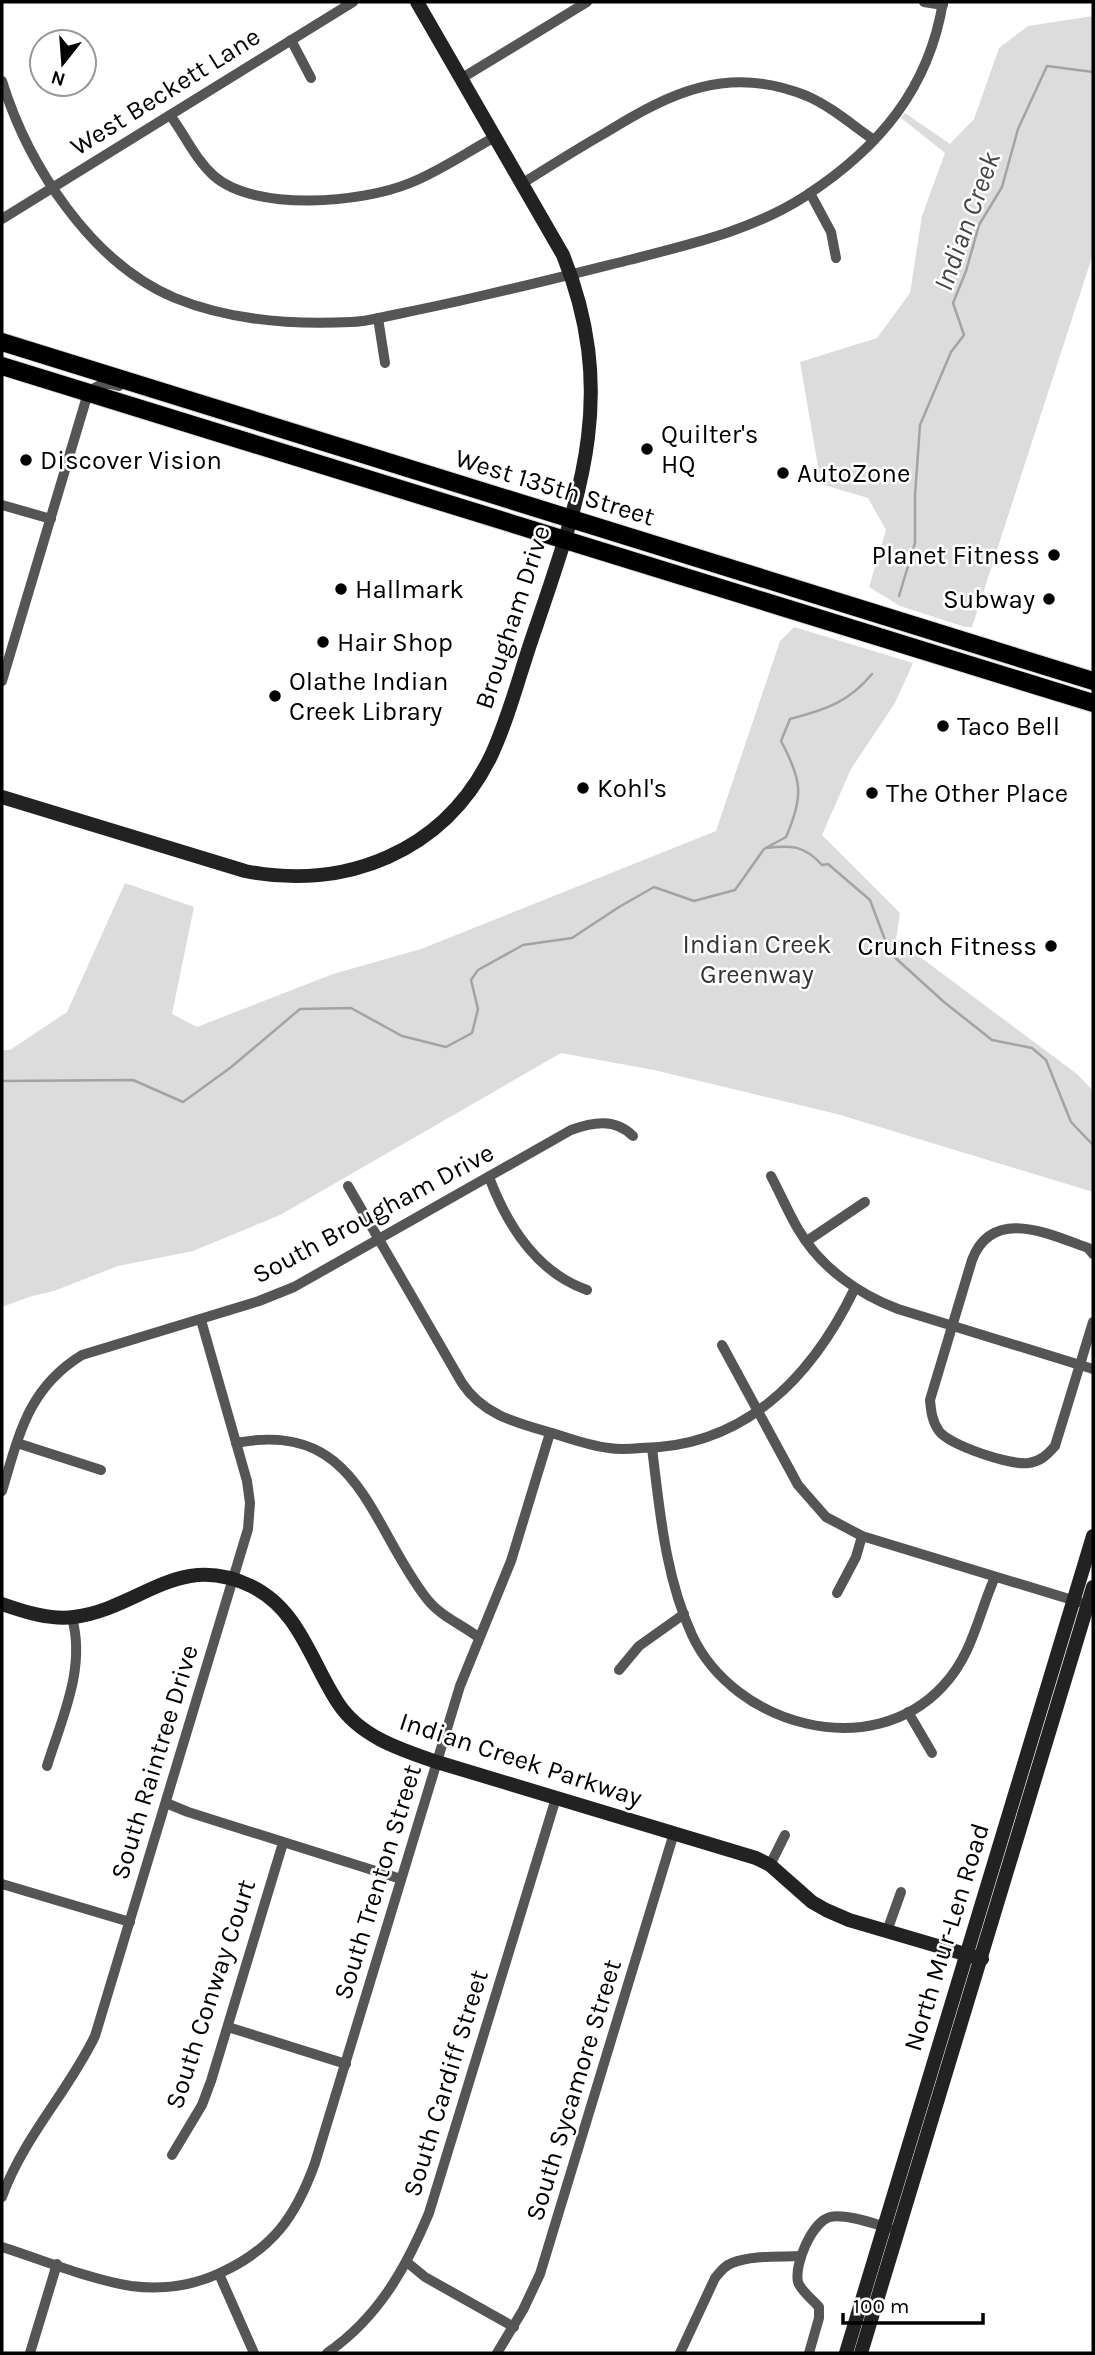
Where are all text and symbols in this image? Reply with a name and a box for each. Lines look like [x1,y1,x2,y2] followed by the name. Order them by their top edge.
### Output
[65,21,266,162] street label: West Beckett Lane
[28,28,98,98] north arrow
[49,66,68,91] text: N
[926,147,1007,295] water label: Indian Creek
[661,419,758,480] place label: Quilter's HQ
[639,441,655,457] marker: Quilter's HQ
[451,442,659,533] street label: West 135th Street
[40,445,222,476] place label: Discover Vision
[18,452,34,468] marker: Discover Vision
[797,458,910,489] place label: AutoZone
[775,465,791,481] marker: AutoZone
[468,521,557,713] street label: Brougham Drive
[872,540,1040,571] place label: Planet Fitness
[1046,547,1062,563] marker: Planet Fitness
[355,574,464,605] place label: Hallmark
[333,581,349,597] marker: Hallmark
[943,584,1035,615] place label: Subway
[1041,591,1057,607] marker: Subway
[337,627,453,658] place label: Hair Shop
[315,634,331,650] marker: Hair Shop
[289,666,449,727] place label: Olathe Indian Creek Library
[267,688,283,704] marker: Olathe Indian Creek Library
[957,711,1060,742] place label: Taco Bell
[935,718,951,734] marker: Taco Bell
[597,773,667,804] place label: Kohl's
[886,778,1068,809] place label: The Other Place
[575,780,591,796] marker: Kohl's
[864,785,880,801] marker: The Other Place
[683,929,832,990] park label: Indian Creek Greenway
[857,931,1037,962] place label: Crunch Fitness
[1043,938,1059,954] marker: Crunch Fitness
[247,1137,499,1290] street label: South Brougham Drive
[104,1641,205,1883] street label: South Raintree Drive
[396,1706,646,1813] street label: Indian Creek Parkway
[327,1761,428,2003] street label: South Trenton Street
[897,1820,996,2055] street label: North Mur-Len Road
[159,1875,262,2113] street label: South Conway Court
[519,1955,628,2225] street label: South Sycamore Street
[396,1966,495,2200] street label: South Cardiff Street
[843,2282,983,2326] scale bar
[853,2294,910,2318] text: 100 m

